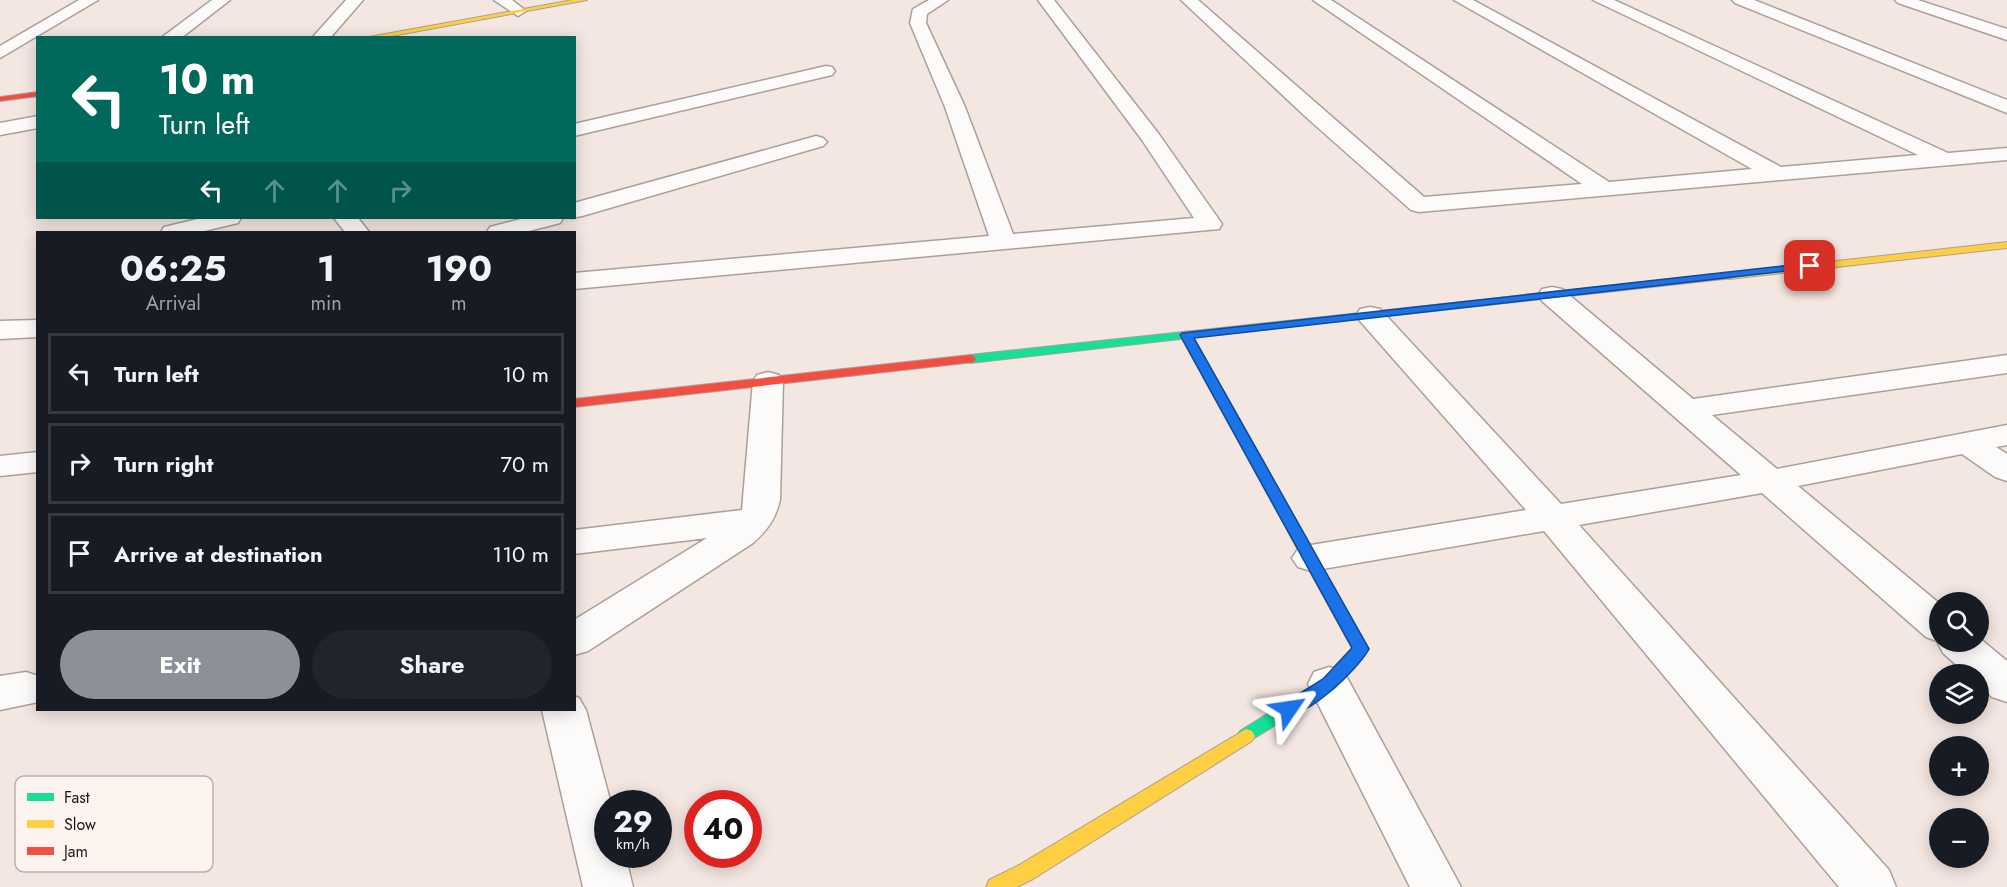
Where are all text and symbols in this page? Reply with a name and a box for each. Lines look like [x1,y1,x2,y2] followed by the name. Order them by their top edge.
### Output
[159,49,255,110] text: 10 m
[60,60,138,138] icon: left
[159,105,249,144] text: Turn left
[195,174,228,207] icon: left
[258,174,291,207] icon: ahead
[321,174,354,207] icon: ahead
[384,174,417,207] icon: right
[1784,240,1835,291] pin
[120,242,226,294] text: 06:25
[317,242,335,294] text: 1
[426,242,492,294] text: 190
[1793,249,1826,282] icon: arrive
[146,289,201,318] text: Arrival
[310,289,342,318] text: min
[451,289,467,318] text: m
[63,357,96,390] icon: left
[114,358,199,390] text: Turn left
[502,358,549,390] text: 10 m
[63,447,96,480] icon: right
[114,448,214,480] text: Turn right
[500,448,549,480] text: 70 m
[63,537,96,570] icon: arrive
[114,538,323,570] text: Arrive at destination
[492,538,549,570] text: 110 m
[1929,592,1989,868] map controls
[1929,592,1989,652] button: search
[60,630,300,699] button: Exit
[312,630,552,699] button: Share
[1929,664,1989,724] button: layers
[1257,677,1321,741] position arrow
[1929,736,1989,796] button: +
[15,776,213,872] legend
[64,786,90,809] text: Fast
[684,790,762,868] speed limit sign: 40
[613,800,653,843] text: 29
[1929,808,1989,868] button: −
[64,813,96,836] text: Slow
[616,833,650,855] text: km/h
[62,840,88,863] text: Jam

